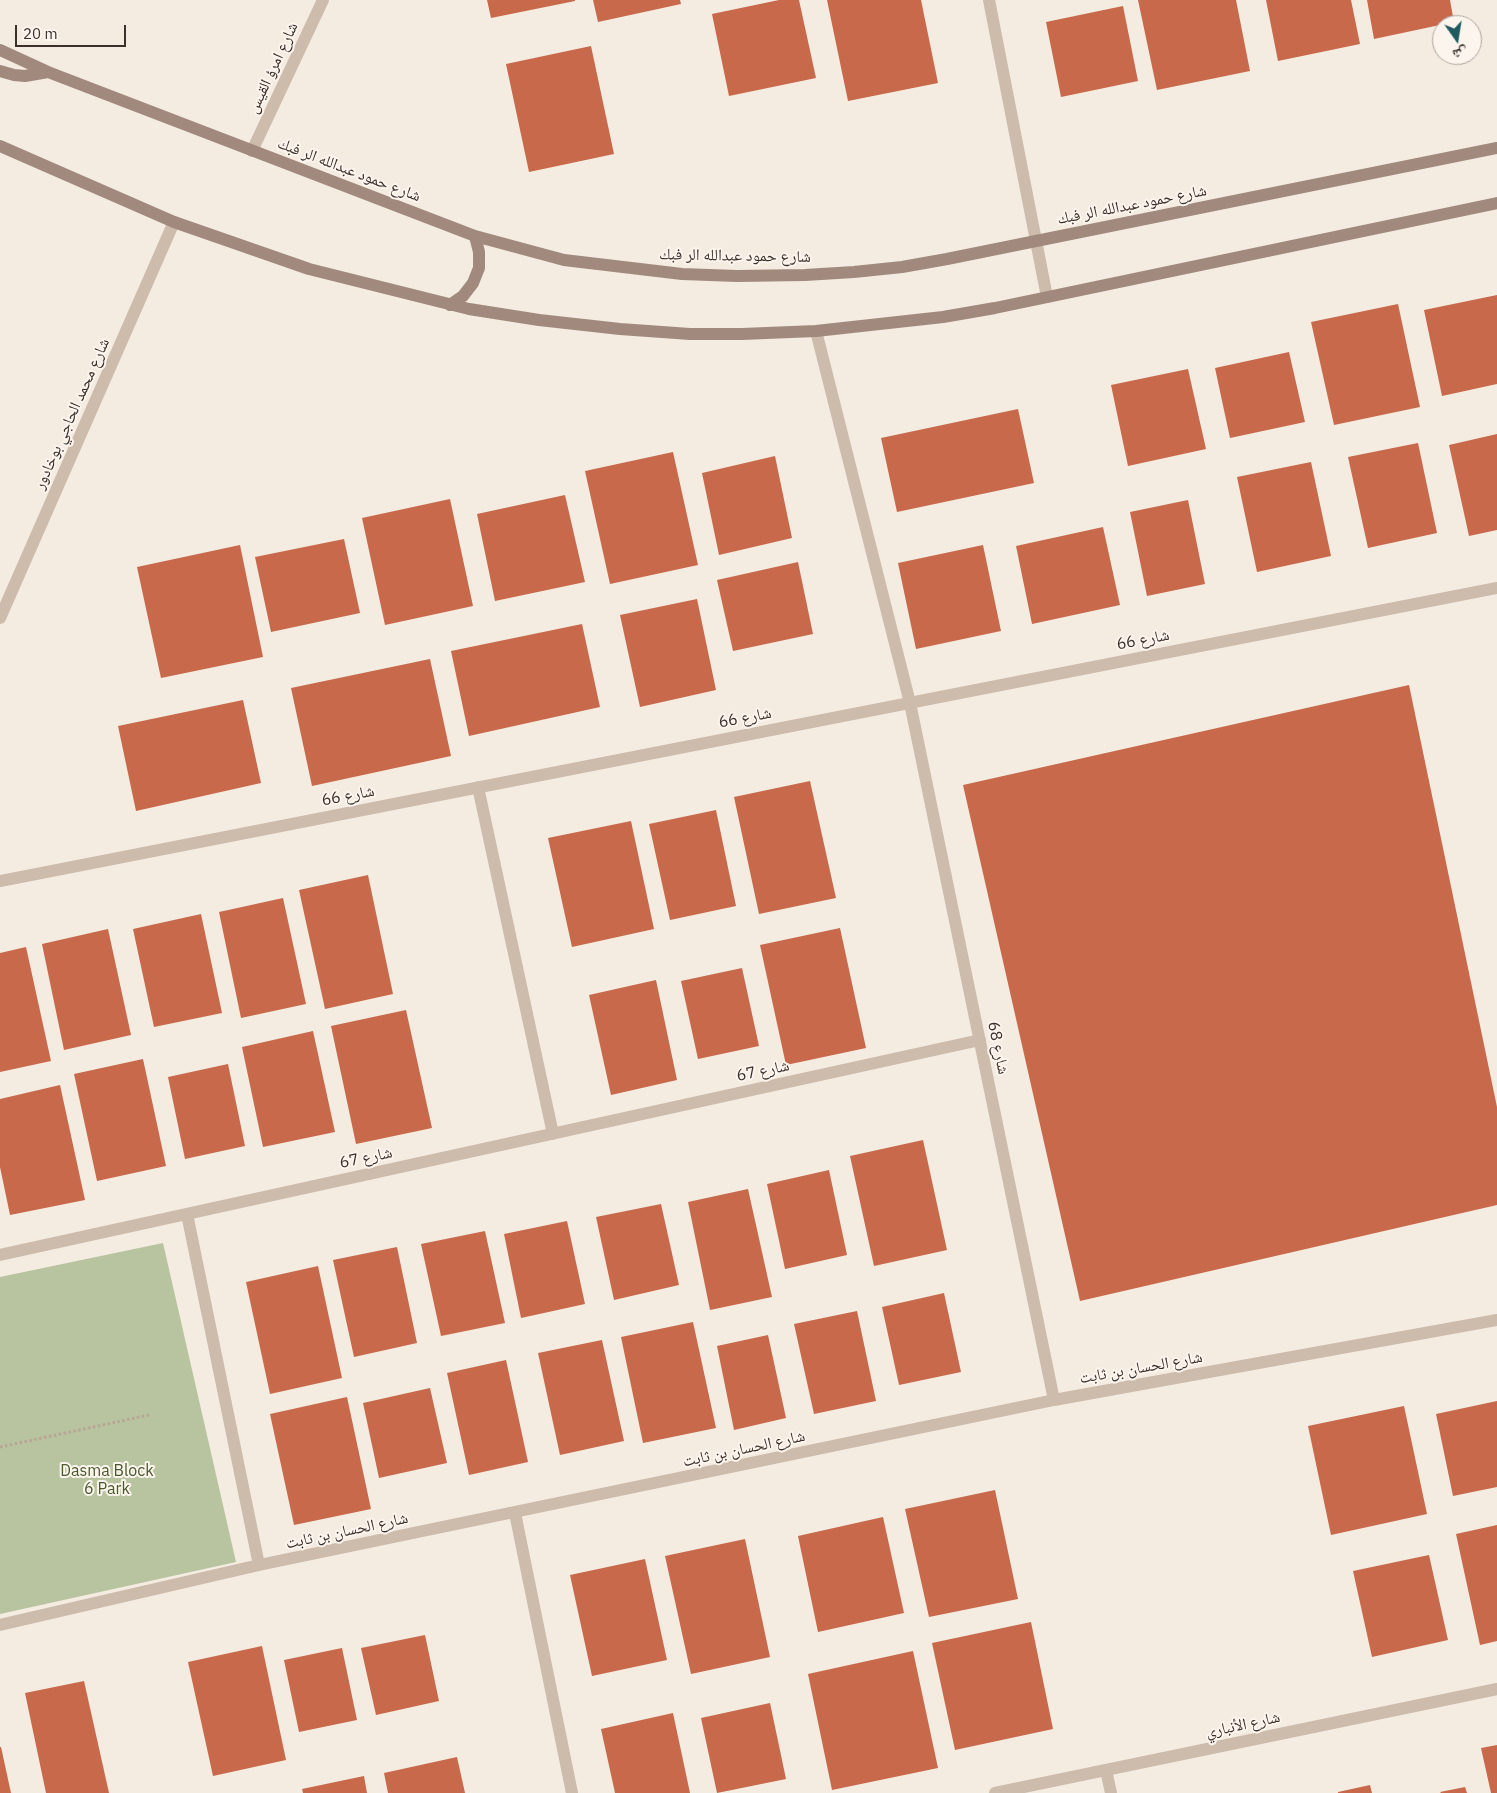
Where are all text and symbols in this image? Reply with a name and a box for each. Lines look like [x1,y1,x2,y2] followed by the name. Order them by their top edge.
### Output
[18,15,129,47] scale bar
[1432,15,1482,65] north arrow
[243,19,303,117] street label: شارع امرؤ القيس
[23,24,58,43] text: 20 m
[1451,43,1469,64] text: ش
[275,134,423,206] street label: شارع حمود عبدالله الر فبك
[1056,181,1208,229] street label: شارع حمود عبدالله الر فبك
[659,245,811,267] street label: شارع حمود عبدالله الر فبك
[30,335,114,493] street label: شارع محمد الحاجي بوخادور
[1115,625,1171,655] street label: شارع 66
[717,703,773,733] street label: شارع 66
[320,781,376,811] street label: شارع 66
[983,1020,1013,1076] street label: شارع 68
[735,1056,791,1086] street label: شارع 67
[338,1143,394,1173] street label: شارع 67
[1078,1348,1204,1388] street label: شارع الحسان بن ثابت
[681,1427,807,1471] street label: شارع الحسان بن ثابت
[60,1461,154,1499] park label: Dasma Block 6 Park
[284,1509,410,1553] street label: شارع الحسان بن ثابت
[1204,1708,1282,1742] street label: شارع الأنباري

